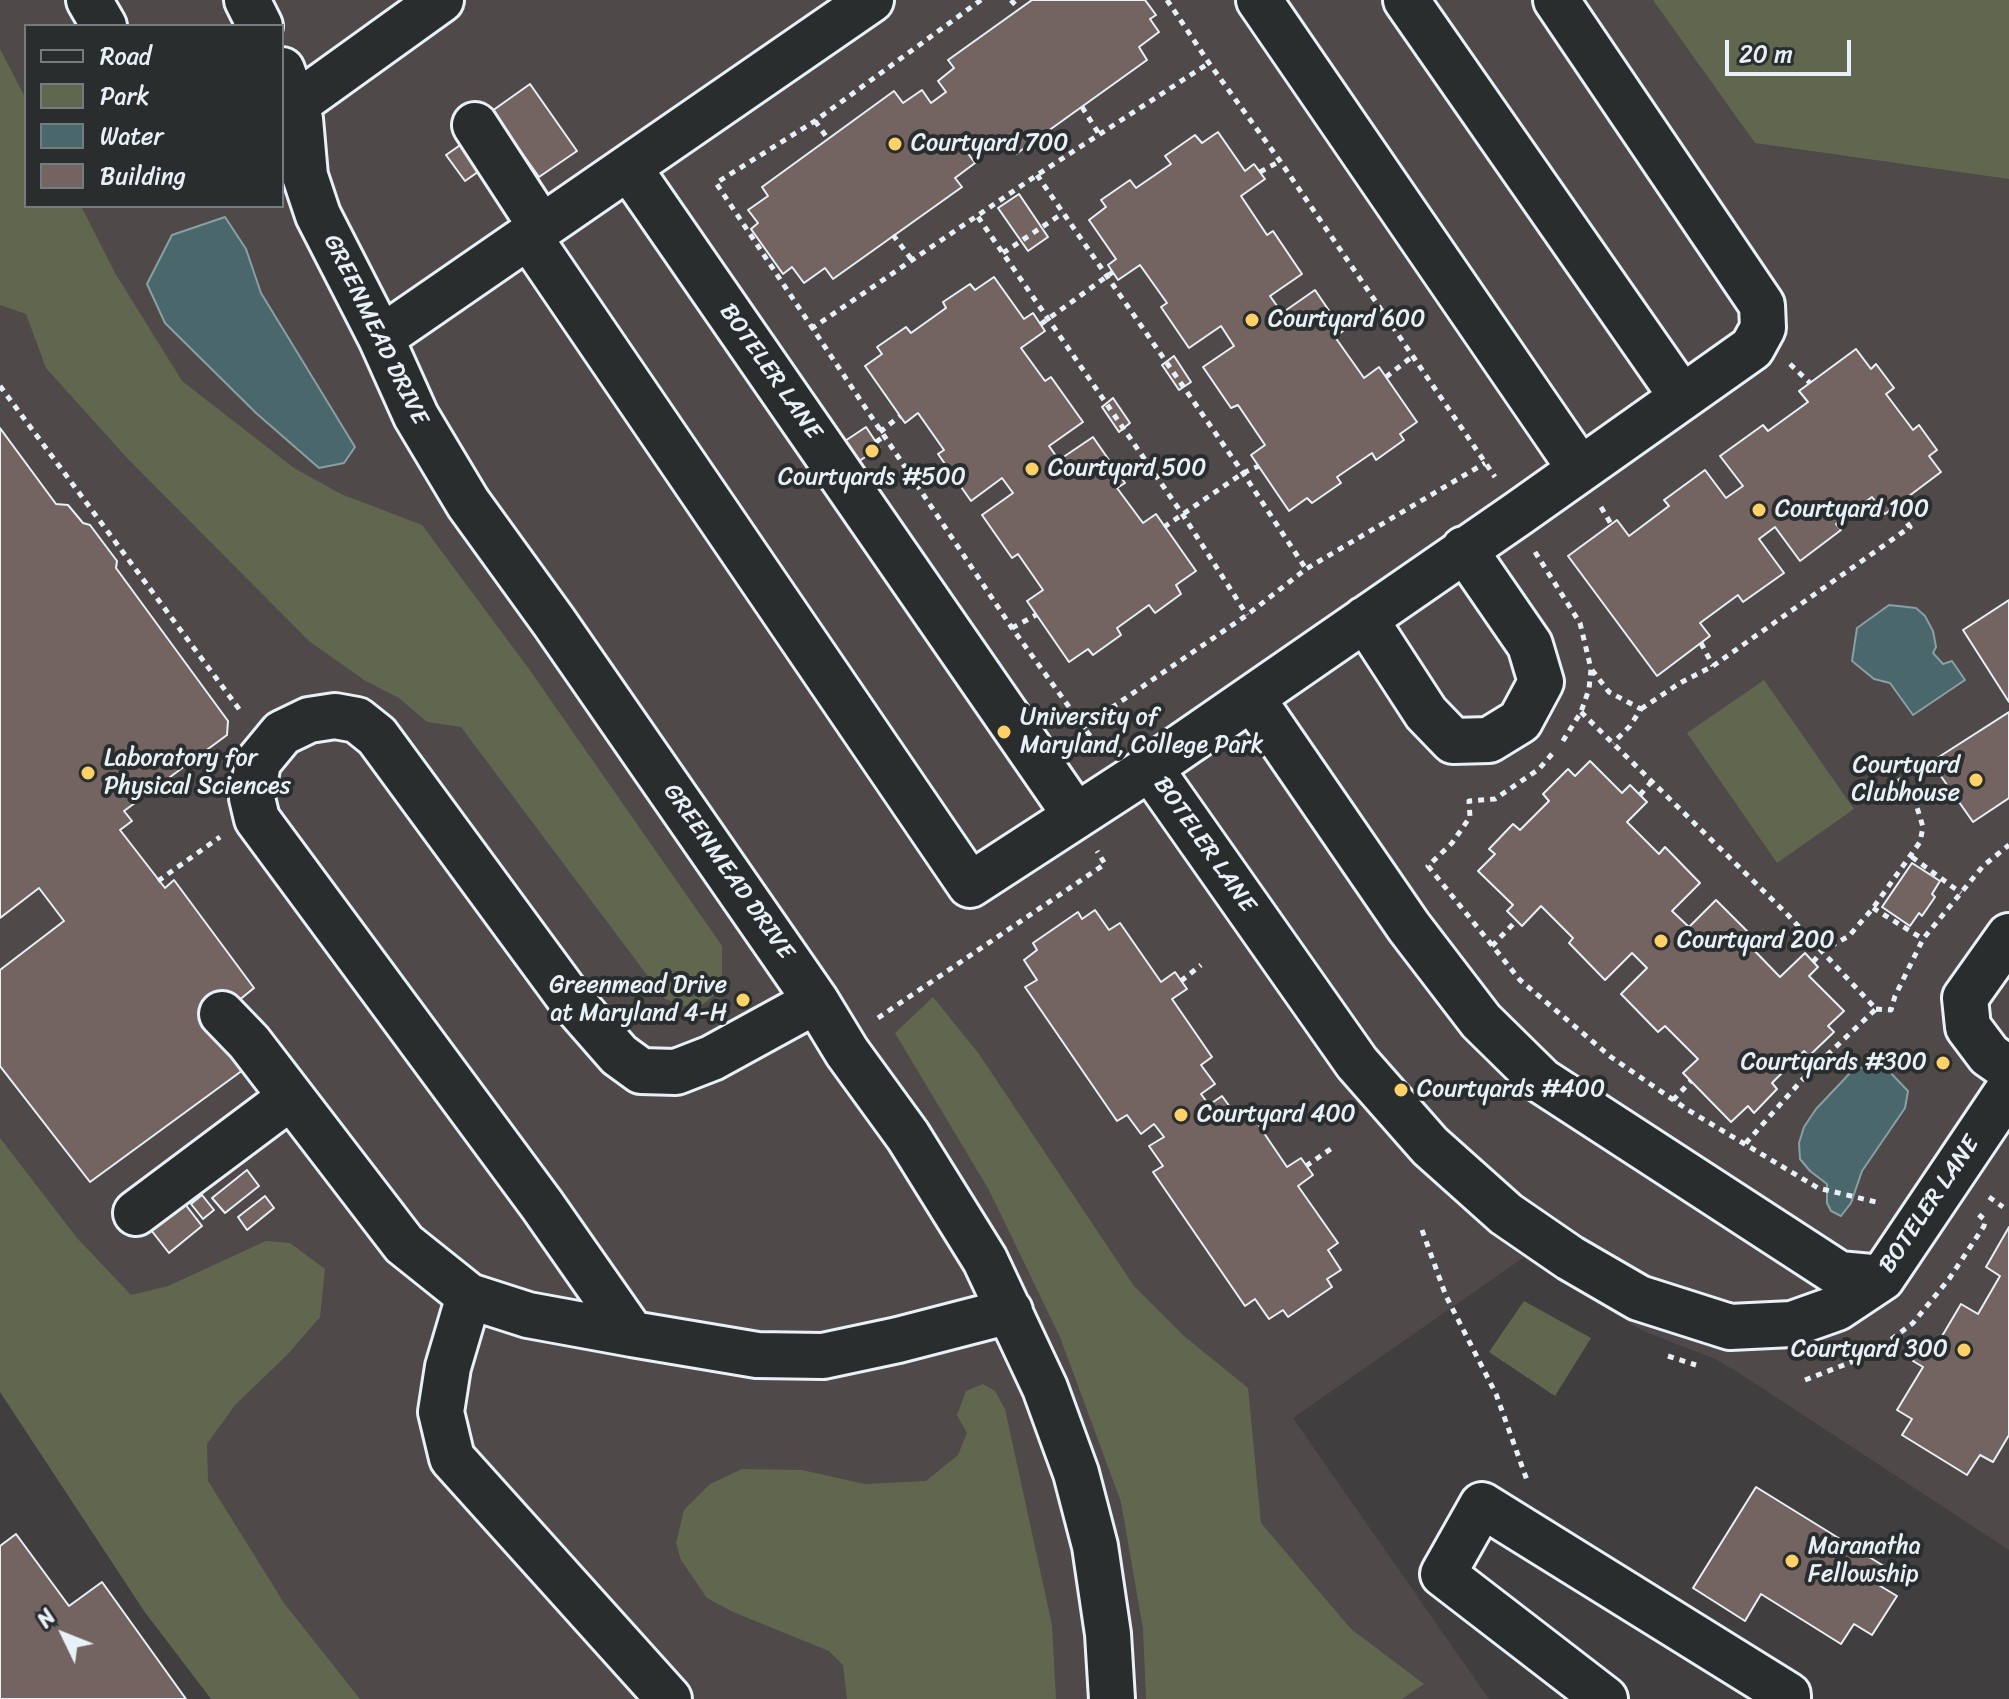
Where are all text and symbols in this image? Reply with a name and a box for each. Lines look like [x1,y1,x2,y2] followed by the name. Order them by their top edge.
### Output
[24,24,284,208] legend
[1729,24,1855,74] scale bar
[1739,33,1793,75] text: 20 m
[100,35,151,77] text: Road
[100,75,149,117] text: Park
[100,115,163,157] text: Water
[911,130,1068,158] place label: Courtyard 700
[886,135,904,153] marker: Courtyard 700
[100,155,186,197] text: Building
[316,230,434,430] street label: GREENMEAD DRIVE
[713,299,827,445] street label: BOTELER LANE
[1268,306,1425,334] place label: Courtyard 600
[1243,311,1261,329] marker: Courtyard 600
[863,442,881,460] marker: Courtyards #500
[1048,455,1206,483] place label: Courtyard 500
[1023,460,1041,478] marker: Courtyard 500
[778,464,966,492] place label: Courtyards #500
[1775,496,1929,524] place label: Courtyard 100
[1750,501,1768,519] marker: Courtyard 100
[1020,704,1263,760] place label: University of Maryland, College Park
[995,723,1013,741] marker: University of Maryland, College Park
[104,745,291,801] place label: Laboratory for Physical Sciences
[1851,752,1960,808] place label: Courtyard Clubhouse
[79,764,97,782] marker: Laboratory for Physical Sciences
[1967,771,1985,789] marker: Courtyard Clubhouse
[1147,772,1261,918] street label: BOTELER LANE
[656,778,800,966] street label: GREENMEAD DRIVE
[1677,927,1835,955] place label: Courtyard 200
[1652,932,1670,950] marker: Courtyard 200
[549,972,727,1028] place label: Greenmead Drive at Maryland 4-H
[734,991,752,1009] marker: Greenmead Drive at Maryland 4-H
[1741,1049,1927,1077] place label: Courtyards #300
[1934,1054,1952,1072] marker: Courtyards #300
[1417,1076,1605,1104] place label: Courtyards #400
[1392,1081,1410,1099] marker: Courtyards #400
[1197,1101,1356,1129] place label: Courtyard 400
[1172,1106,1190,1124] marker: Courtyard 400
[1874,1131,1986,1279] street label: BOTELER LANE
[1791,1336,1948,1364] place label: Courtyard 300
[1955,1341,1973,1359] marker: Courtyard 300
[1808,1533,1921,1589] place label: Maranatha Fellowship
[1783,1552,1801,1570] marker: Maranatha Fellowship
[24,1595,104,1675] north arrow
[27,1599,66,1637] text: N

